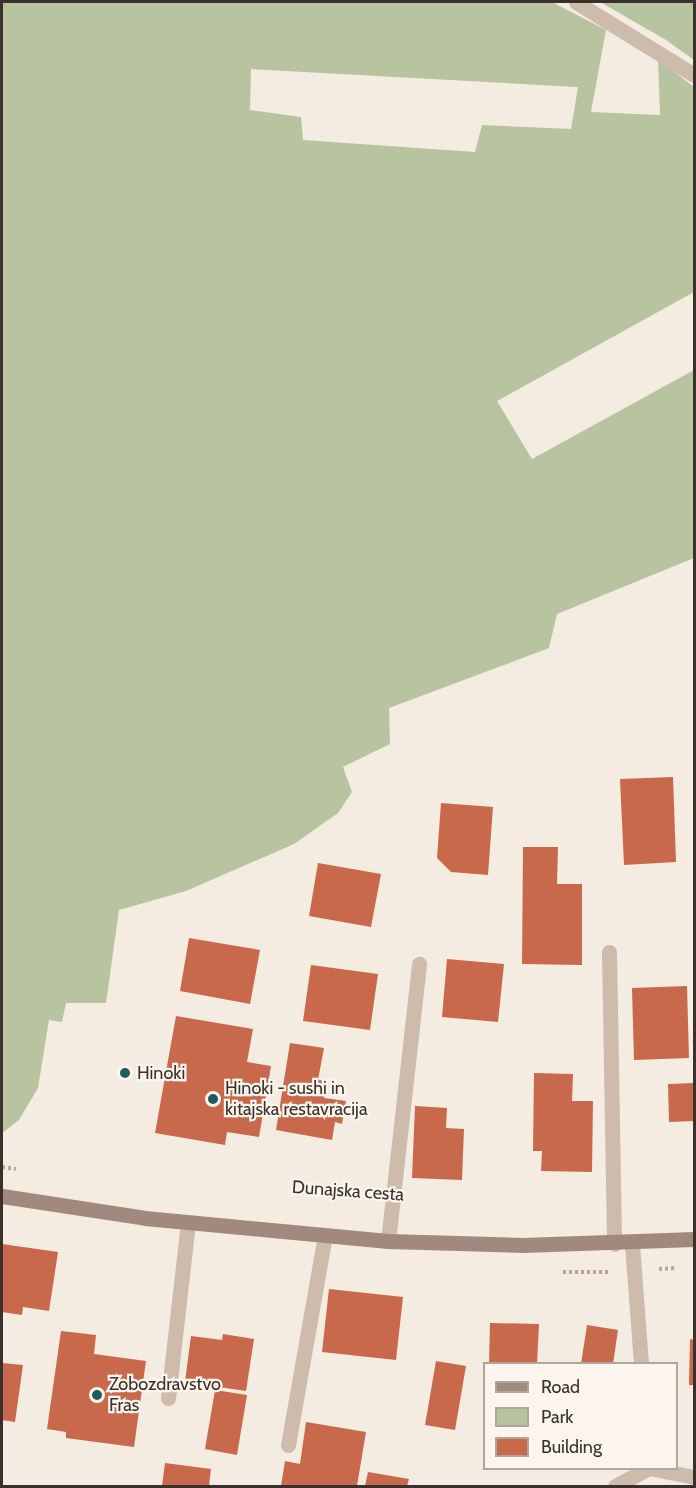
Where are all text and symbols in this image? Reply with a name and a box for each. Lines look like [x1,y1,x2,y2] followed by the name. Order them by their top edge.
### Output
[137,1062,185,1084] place label: Hinoki
[118,1066,132,1080] marker: Hinoki
[225,1078,368,1120] place label: Hinoki - sushi in kitajska restavracija
[206,1092,220,1106] marker: Hinoki - sushi in kitajska restavracija
[291,1176,405,1206] street label: Dunajska cesta
[483,1362,678,1470] legend
[109,1374,221,1416] place label: Zobozdravstvo Fras
[541,1376,580,1398] text: Road
[90,1388,104,1402] marker: Zobozdravstvo Fras
[541,1406,573,1428] text: Park
[541,1436,602,1458] text: Building

